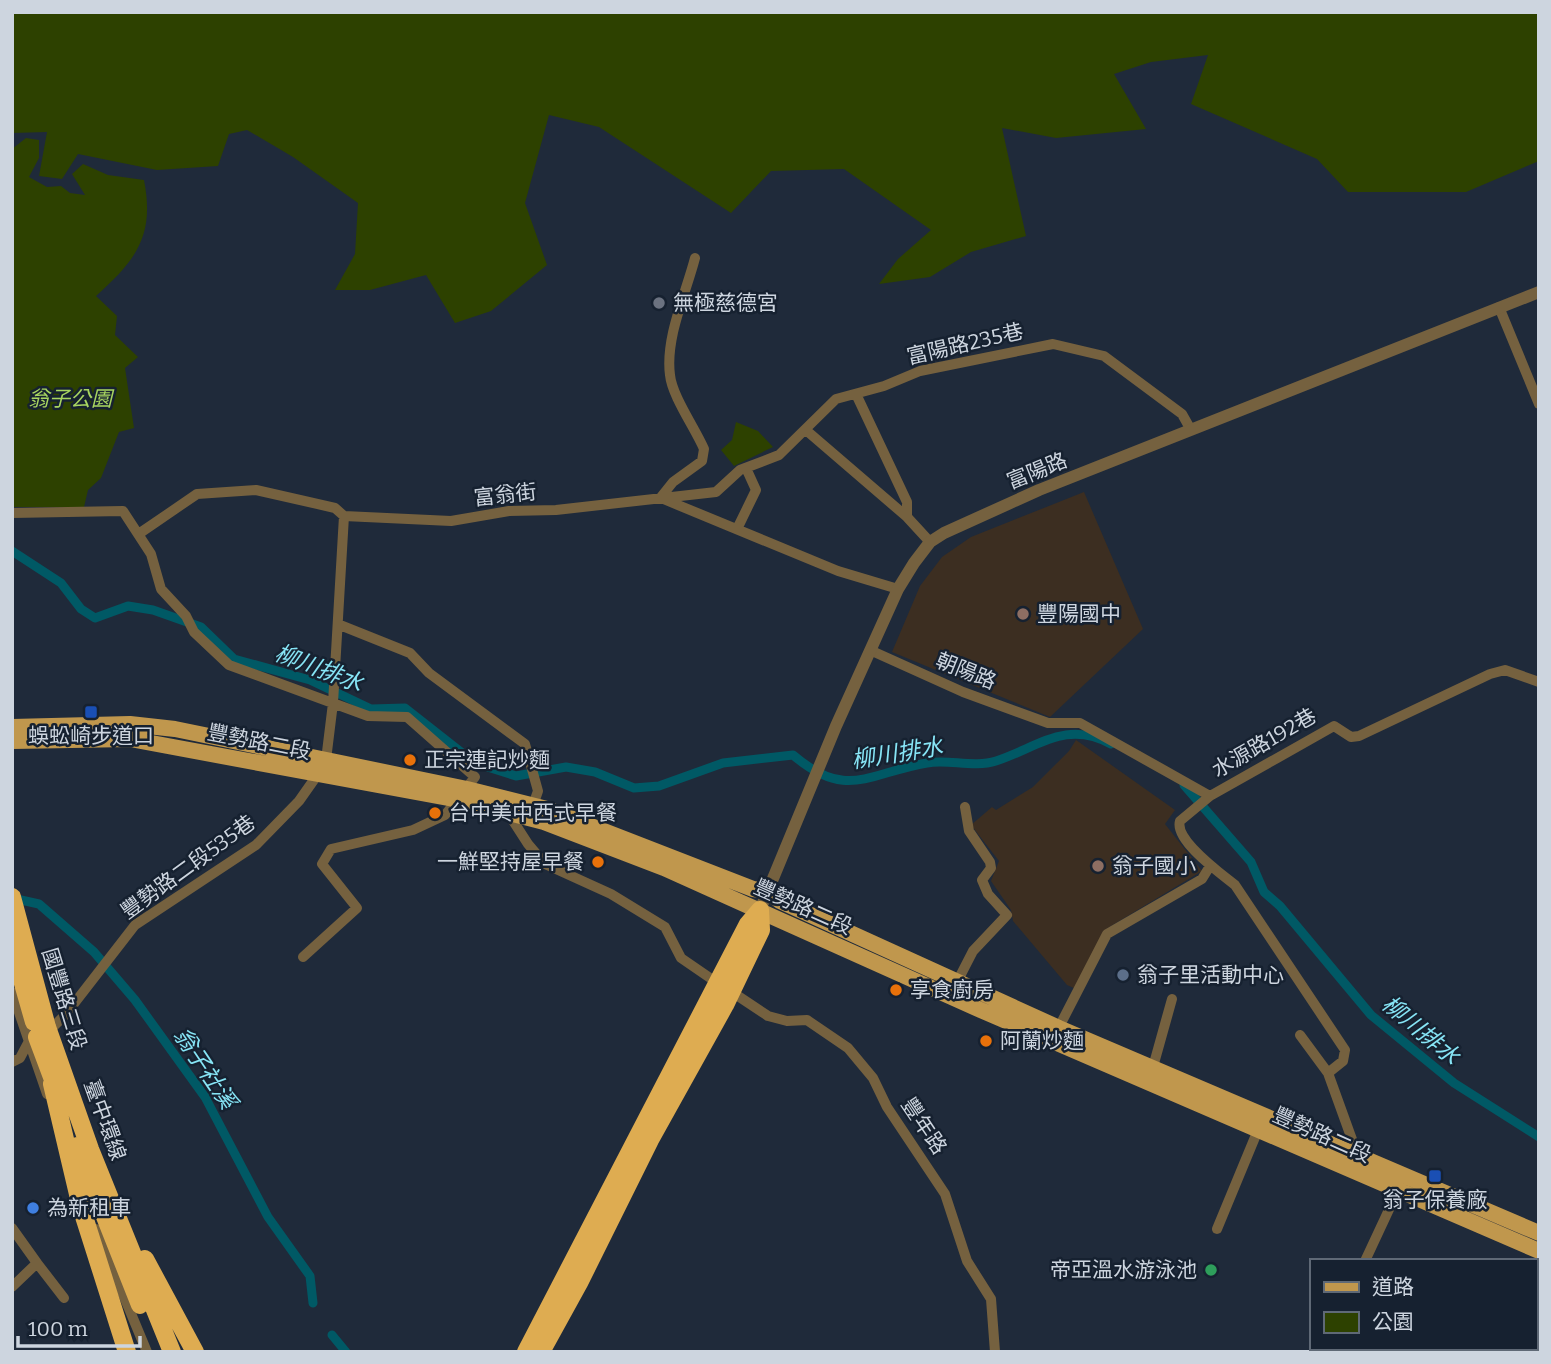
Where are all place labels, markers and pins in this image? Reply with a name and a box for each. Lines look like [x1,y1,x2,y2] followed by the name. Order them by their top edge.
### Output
[673,290,778,316] place label: 無極慈德宮
[651,295,667,311] marker: 無極慈德宮
[1037,601,1121,627] place label: 豐陽國中
[1015,606,1031,622] marker: 豐陽國中
[83,704,99,720] marker: 蜈蚣崎步道口
[28,723,154,749] place label: 蜈蚣崎步道口
[424,747,550,773] place label: 正宗連記炒麵
[402,752,418,768] marker: 正宗連記炒麵
[449,800,617,826] place label: 台中美中西式早餐
[427,805,443,821] marker: 台中美中西式早餐
[437,849,584,875] place label: 一鮮堅持屋早餐
[1112,853,1196,879] place label: 翁子國小
[590,854,606,870] marker: 一鮮堅持屋早餐
[1090,858,1106,874] marker: 翁子國小
[1137,962,1284,988] place label: 翁子里活動中心
[1115,967,1131,983] marker: 翁子里活動中心
[910,977,994,1003] place label: 享食廚房
[888,982,904,998] marker: 享食廚房
[1000,1028,1084,1054] place label: 阿蘭炒麵
[978,1033,994,1049] marker: 阿蘭炒麵
[1427,1168,1443,1184] marker: 翁子保養廠
[1383,1187,1488,1213] place label: 翁子保養廠
[47,1195,131,1221] place label: 為新租車
[25,1200,41,1216] marker: 為新租車
[1050,1257,1197,1283] place label: 帝亞溫水游泳池
[1203,1262,1219,1278] marker: 帝亞溫水游泳池

